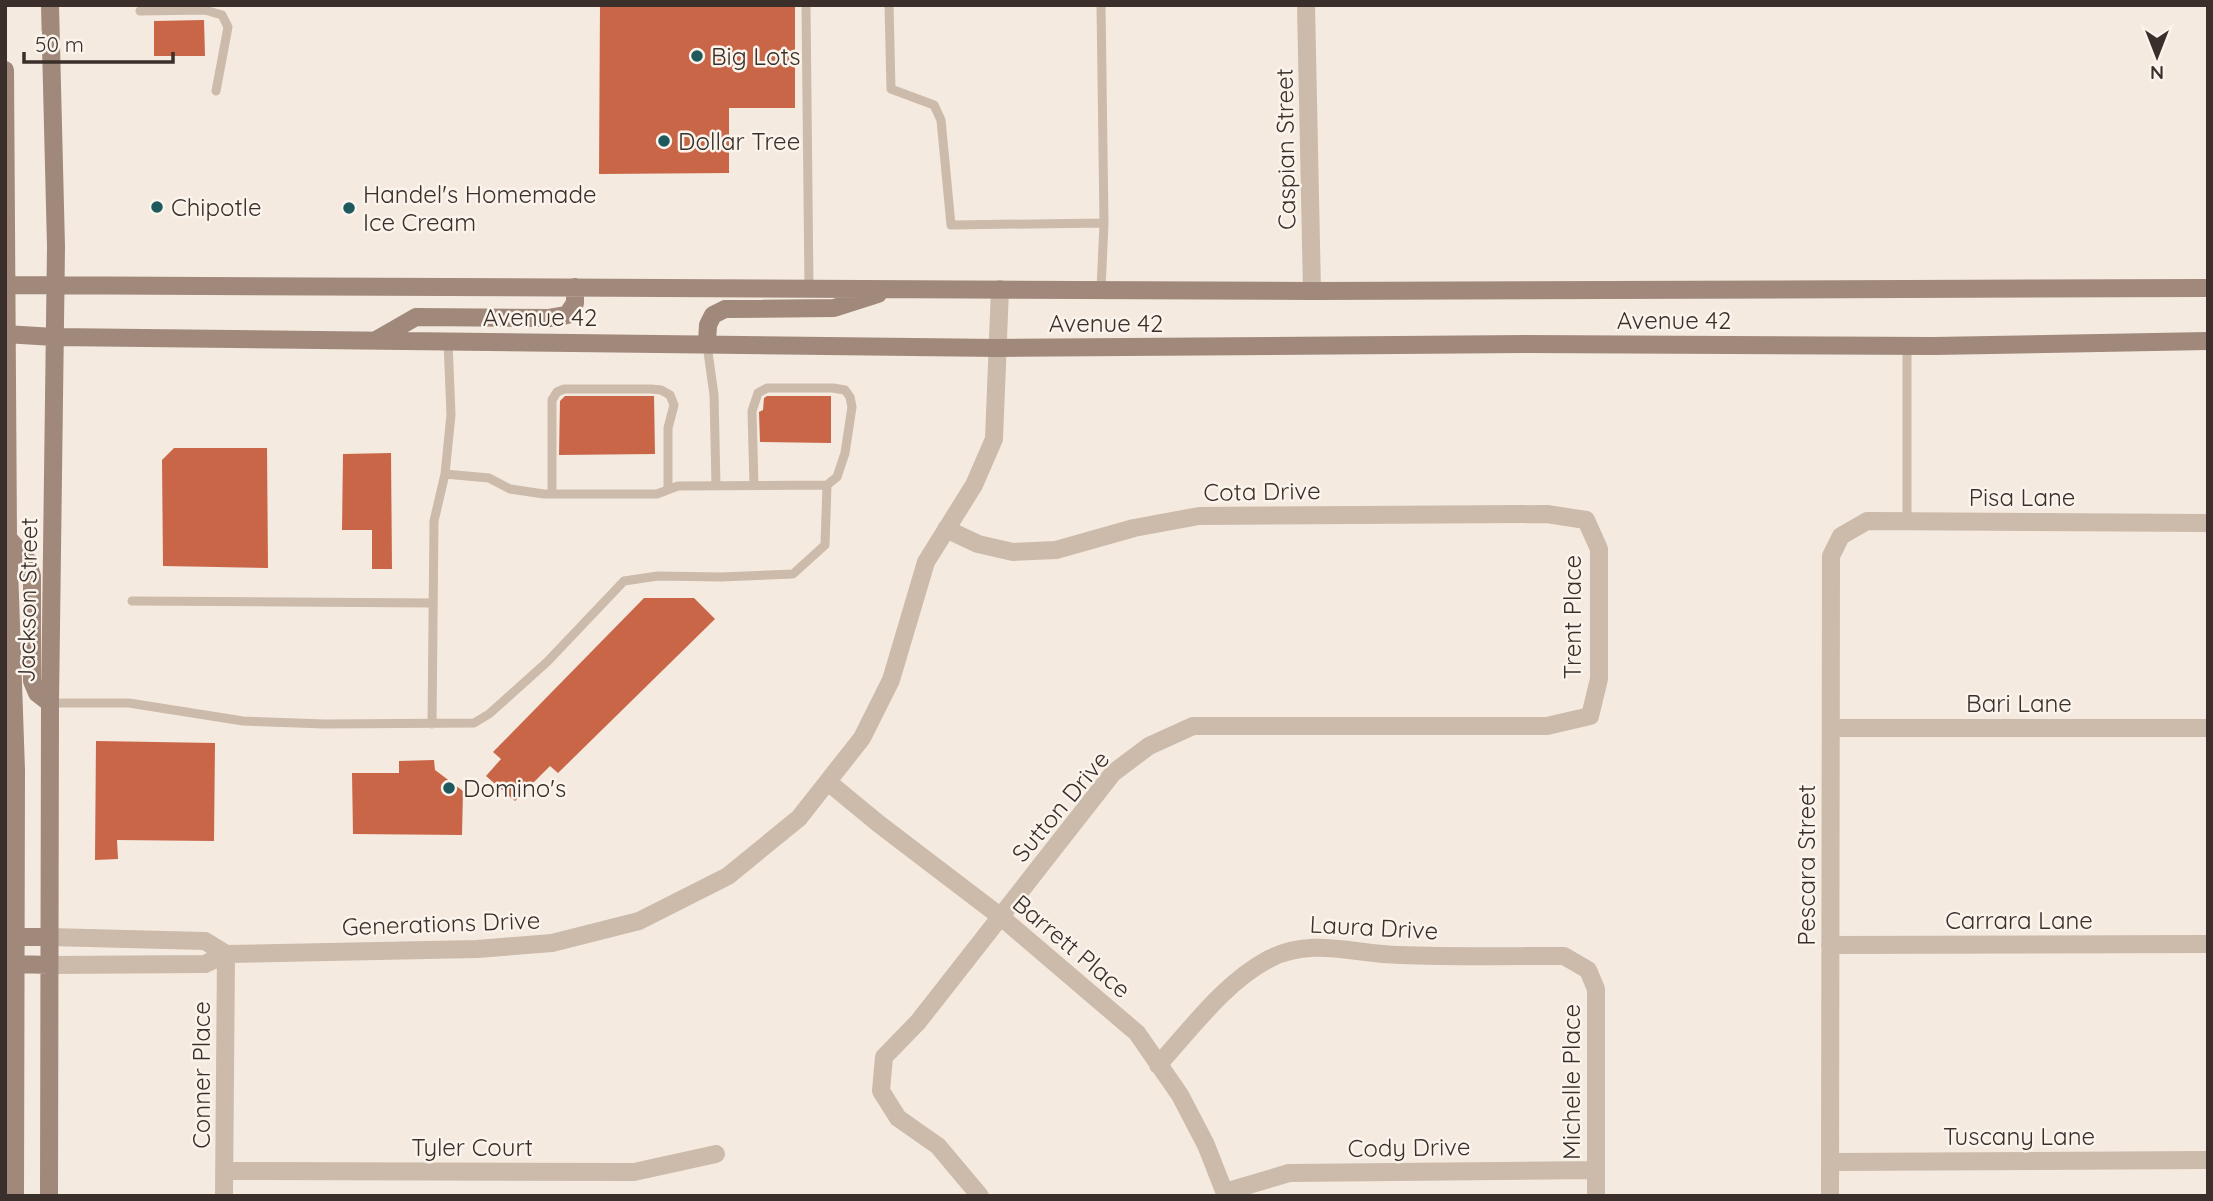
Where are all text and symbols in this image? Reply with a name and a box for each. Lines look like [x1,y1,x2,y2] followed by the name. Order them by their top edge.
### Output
[24,21,173,65] scale bar
[2122,21,2192,91] north arrow
[35,31,84,57] text: 50 m
[711,41,800,71] place label: Big Lots
[689,48,705,64] marker: Big Lots
[2150,61,2164,85] text: N
[1269,68,1301,230] street label: Caspian Street
[678,126,800,156] place label: Dollar Tree
[656,133,672,149] marker: Dollar Tree
[363,179,597,237] place label: Handel's Homemade Ice Cream
[171,192,261,222] place label: Chipotle
[149,199,165,215] marker: Chipotle
[341,200,357,216] marker: Handel's Homemade Ice Cream
[483,302,597,332] street label: Avenue 42
[1617,305,1731,335] street label: Avenue 42
[1049,308,1163,338] street label: Avenue 42
[1203,475,1321,507] street label: Cota Drive
[1969,482,2075,512] street label: Pisa Lane
[11,517,43,683] street label: Jackson Street
[1557,555,1587,679] street label: Trent Place
[1966,688,2072,718] street label: Bari Lane
[1005,744,1115,868] street label: Sutton Drive
[463,773,566,803] place label: Domino's
[441,780,457,796] marker: Domino's
[1791,784,1821,946] street label: Pescara Street
[1007,888,1137,1004] street label: Barrett Place
[341,905,541,941] street label: Generations Drive
[1945,905,2093,935] street label: Carrara Lane
[1309,909,1439,945] street label: Laura Drive
[186,1001,216,1149] street label: Conner Place
[1556,1004,1586,1160] street label: Michelle Place
[1943,1121,2095,1151] street label: Tuscany Lane
[1347,1131,1471,1163] street label: Cody Drive
[411,1132,533,1162] street label: Tyler Court

